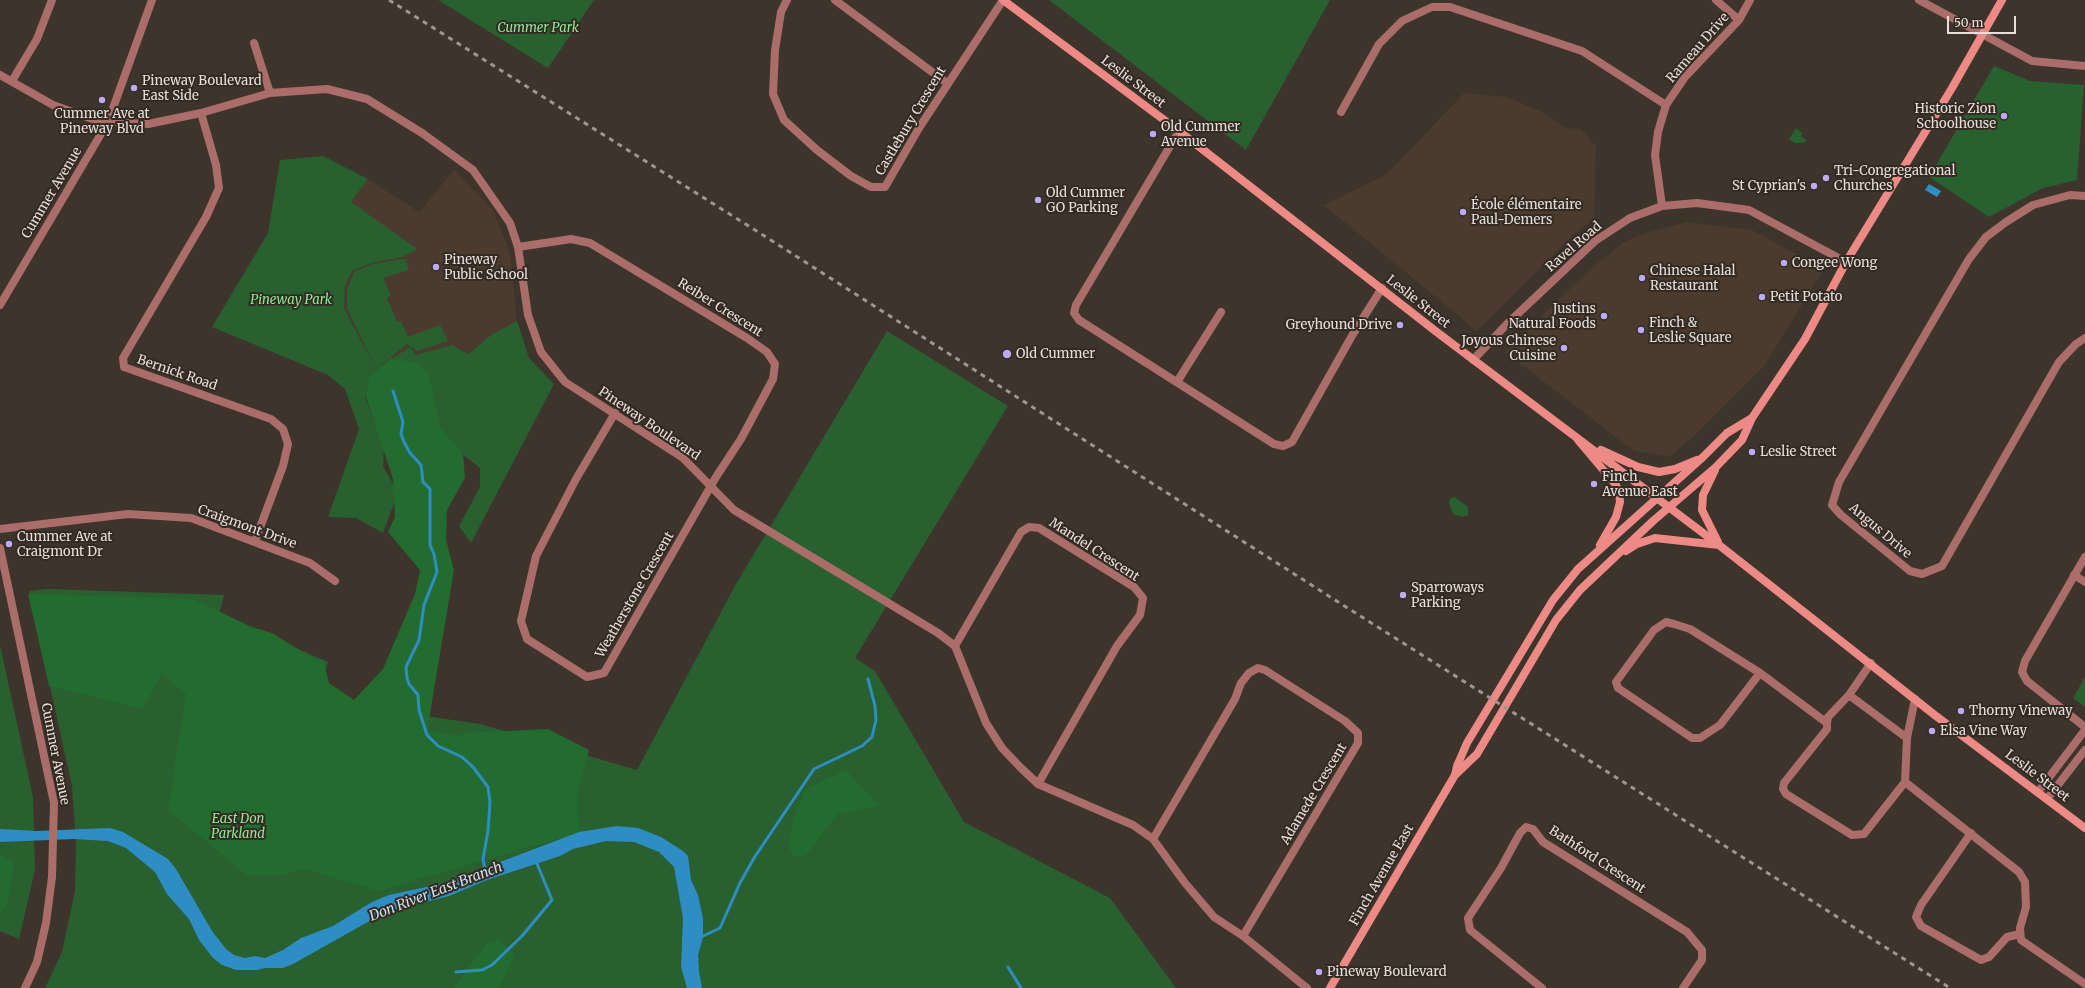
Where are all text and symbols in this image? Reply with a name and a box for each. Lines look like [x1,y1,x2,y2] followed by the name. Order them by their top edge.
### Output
[1949,8,2018,34] scale bar
[1663,10,1733,86] street label: Rameau Drive
[1954,15,1983,30] text: 50 m
[497,20,579,36] park label: Cummer Park
[1098,53,1168,111] street label: Leslie Street
[872,64,950,178] street label: Castlebury Crescent
[142,73,262,104] place label: Pineway Boulevard East Side
[129,83,139,93] marker: Pineway Boulevard East Side
[97,95,107,105] marker: Cummer Ave at Pineway Blvd
[1914,101,1996,132] place label: Historic Zion Schoolhouse
[54,106,150,137] place label: Cummer Ave at Pineway Blvd
[1999,111,2009,121] marker: Historic Zion Schoolhouse
[1161,119,1240,150] place label: Old Cummer Avenue
[1148,129,1158,139] marker: Old Cummer Avenue
[19,145,85,241] street label: Cummer Avenue
[1834,163,1955,194] place label: Tri-Congregational Churches
[1821,173,1831,183] marker: Tri-Congregational Churches
[1732,178,1806,194] place label: St Cyprian's
[1809,181,1819,191] marker: St Cyprian's
[1046,185,1125,216] place label: Old Cummer GO Parking
[1033,195,1043,205] marker: Old Cummer GO Parking
[1471,197,1581,228] place label: École élémentaire Paul-Demers
[1458,207,1468,217] marker: École élémentaire Paul-Demers
[1543,219,1605,275] street label: Ravel Road
[444,252,528,283] place label: Pineway Public School
[1792,255,1877,271] place label: Congee Wong
[1779,258,1789,268] marker: Congee Wong
[431,262,441,272] marker: Pineway Public School
[1650,263,1736,294] place label: Chinese Halal Restaurant
[1383,272,1453,332] street label: Leslie Street
[1637,273,1647,283] marker: Chinese Halal Restaurant
[675,276,765,340] street label: Reiber Crescent
[1770,289,1842,305] place label: Petit Potato
[250,292,332,308] park label: Pineway Park
[1757,292,1767,302] marker: Petit Potato
[1509,301,1596,332] place label: Justins Natural Foods
[1599,311,1609,321] marker: Justins Natural Foods
[1649,315,1731,346] place label: Finch & Leslie Square
[1286,317,1392,333] place label: Greyhound Drive
[1395,320,1405,330] marker: Greyhound Drive
[1636,325,1646,335] marker: Finch & Leslie Square
[1462,333,1556,364] place label: Joyous Chinese Cuisine
[1559,343,1569,353] marker: Joyous Chinese Cuisine
[1016,346,1095,362] place label: Old Cummer
[1001,348,1013,360] marker: Old Cummer
[135,352,219,394] street label: Bernick Road
[595,384,703,464] street label: Pineway Boulevard
[1760,444,1837,460] place label: Leslie Street
[1747,447,1757,457] marker: Leslie Street
[1602,469,1678,500] place label: Finch Avenue East
[1589,479,1599,489] marker: Finch Avenue East
[1846,500,1914,562] street label: Angus Drive
[195,502,299,552] street label: Craigmont Drive
[1046,515,1142,585] street label: Mandel Crescent
[17,529,112,560] place label: Cummer Ave at Craigmont Dr
[592,529,678,661] street label: Weatherstone Crescent
[4,539,14,549] marker: Cummer Ave at Craigmont Dr
[1411,580,1484,611] place label: Sparroways Parking
[1398,590,1408,600] marker: Sparroways Parking
[37,702,73,806] street label: Cummer Avenue
[1969,703,2072,719] place label: Thorny Vineway
[1956,706,1966,716] marker: Thorny Vineway
[1940,723,2027,739] place label: Elsa Vine Way
[1927,726,1937,736] marker: Elsa Vine Way
[1278,740,1350,848] street label: Adamede Crescent
[2002,747,2072,805] street label: Leslie Street
[211,811,265,842] park label: East Don Parkland
[1347,822,1417,928] street label: Finch Avenue East
[1546,823,1648,897] street label: Bathford Crescent
[367,859,505,925] water label: Don River East Branch
[1327,964,1447,980] place label: Pineway Boulevard
[1314,967,1324,977] marker: Pineway Boulevard

